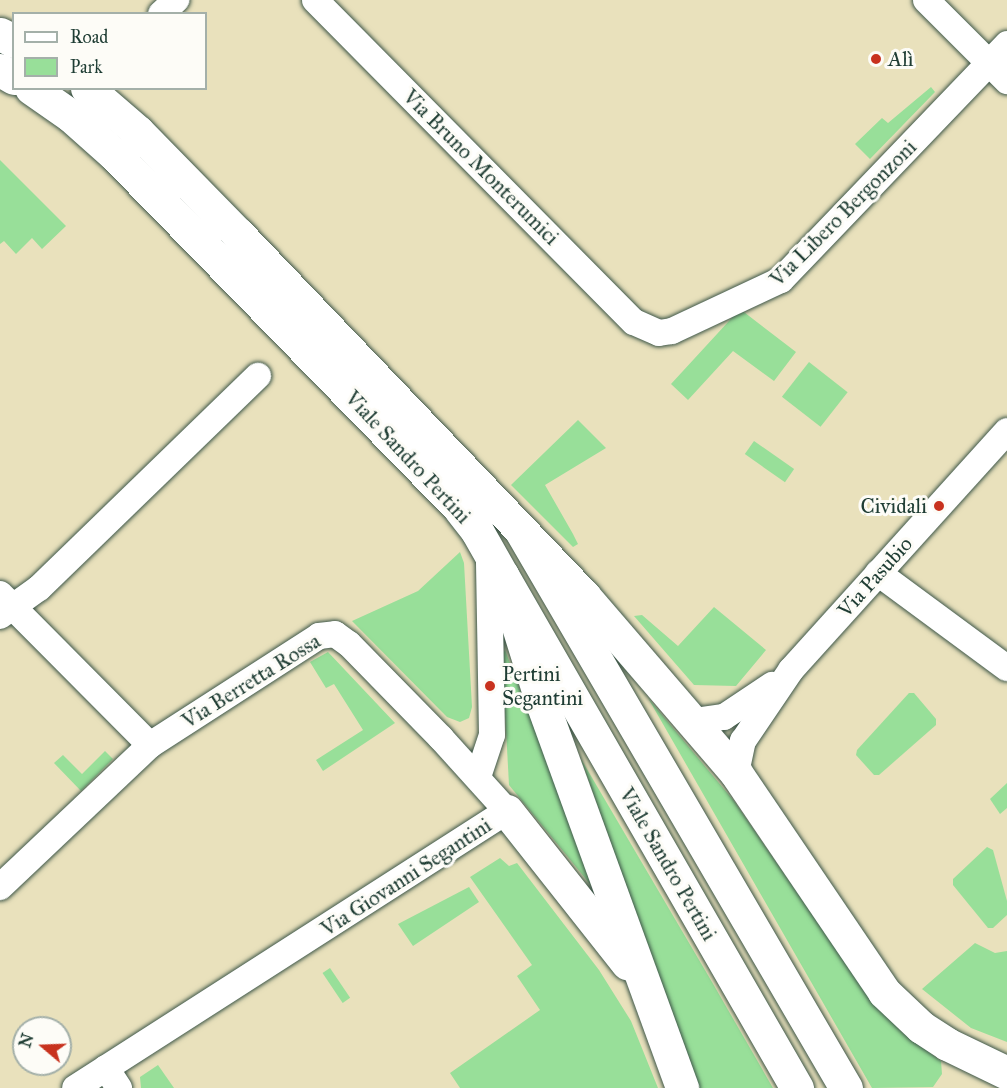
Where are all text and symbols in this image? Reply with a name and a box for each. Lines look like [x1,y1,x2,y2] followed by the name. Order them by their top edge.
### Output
[12,12,207,90] legend
[70,26,108,48] text: Road
[888,46,914,72] place label: Alì
[869,52,883,66] marker: Alì
[70,56,103,78] text: Park
[398,84,564,250] street label: Via Bruno Monterumici
[764,134,922,292] street label: Via Libero Bergonzoni
[340,385,476,529] street label: Viale Sandro Pertini
[860,493,927,519] place label: Cividali
[932,499,946,513] marker: Cividali
[832,532,918,622] street label: Via Pasubio
[177,628,325,734] street label: Via Berretta Rossa
[502,661,583,711] place label: Pertini Segantini
[483,679,497,693] marker: Pertini Segantini
[614,783,722,945] street label: Viale Sandro Pertini
[316,812,496,942] street label: Via Giovanni Segantini
[12,1016,72,1076] north arrow
[15,1031,38,1050] text: N

